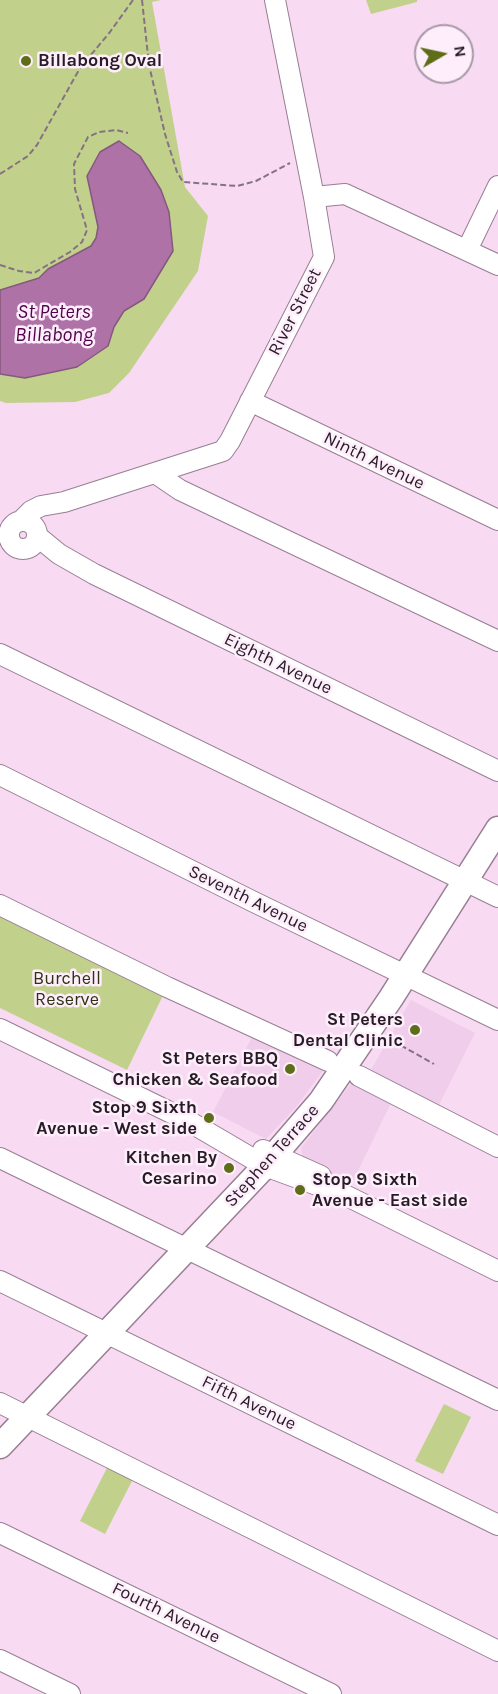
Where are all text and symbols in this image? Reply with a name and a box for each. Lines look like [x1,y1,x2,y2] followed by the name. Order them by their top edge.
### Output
[414,24,474,84] north arrow
[450,44,471,59] text: N
[38,50,162,72] place label: Billabong Oval
[19,54,33,68] marker: Billabong Oval
[264,265,326,359] street label: River Street
[15,300,93,347] water label: St Peters Billabong
[320,427,428,495] street label: Ninth Avenue
[220,629,336,699] street label: Eighth Avenue
[185,861,311,937] street label: Seventh Avenue
[33,968,101,1010] park label: Burchell Reserve
[293,1009,403,1052] place label: St Peters Dental Clinic
[408,1023,422,1037] marker: St Peters Dental Clinic
[112,1048,278,1090] place label: St Peters BBQ Chicken & Seafood
[283,1062,297,1076] marker: St Peters BBQ Chicken & Seafood
[36,1097,197,1140] place label: Stop 9 Sixth Avenue - West side
[220,1100,324,1212] street label: Stephen Terrace
[202,1111,216,1125] marker: Stop 9 Sixth Avenue - West side
[125,1147,217,1190] place label: Kitchen By Cesarino
[222,1161,236,1175] marker: Kitchen By Cesarino
[312,1169,468,1212] place label: Stop 9 Sixth Avenue - East side
[293,1183,307,1197] marker: Stop 9 Sixth Avenue - East side
[198,1371,300,1435] street label: Fifth Avenue
[109,1578,223,1648] street label: Fourth Avenue

